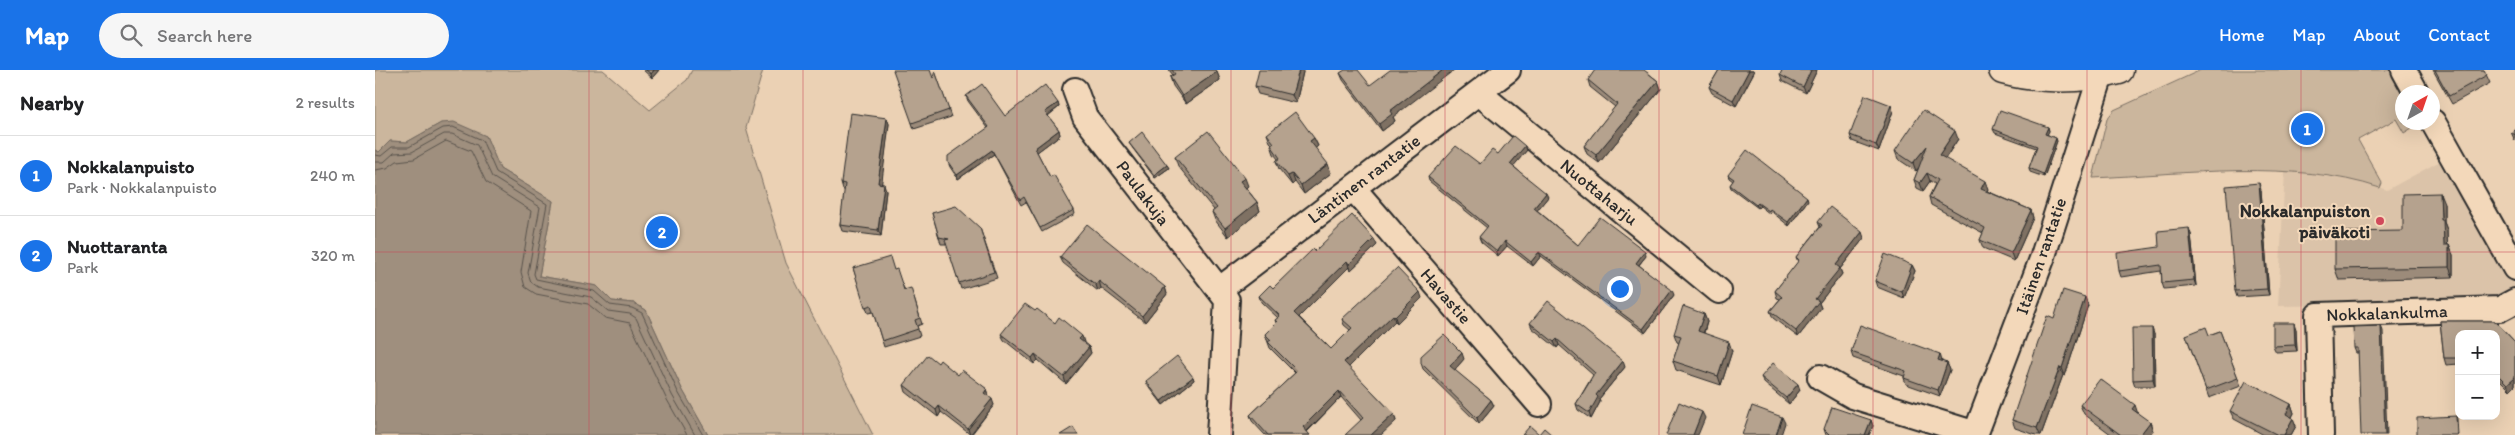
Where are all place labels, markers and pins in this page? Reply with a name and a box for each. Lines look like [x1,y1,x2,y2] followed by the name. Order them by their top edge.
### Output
[2291,110,2323,148] pin: 1
[2240,200,2370,243] place label: Nokkalanpuiston päiväkoti
[646,213,678,251] pin: 2
[2374,215,2386,227] marker: Nokkalanpuiston päiväkoti

